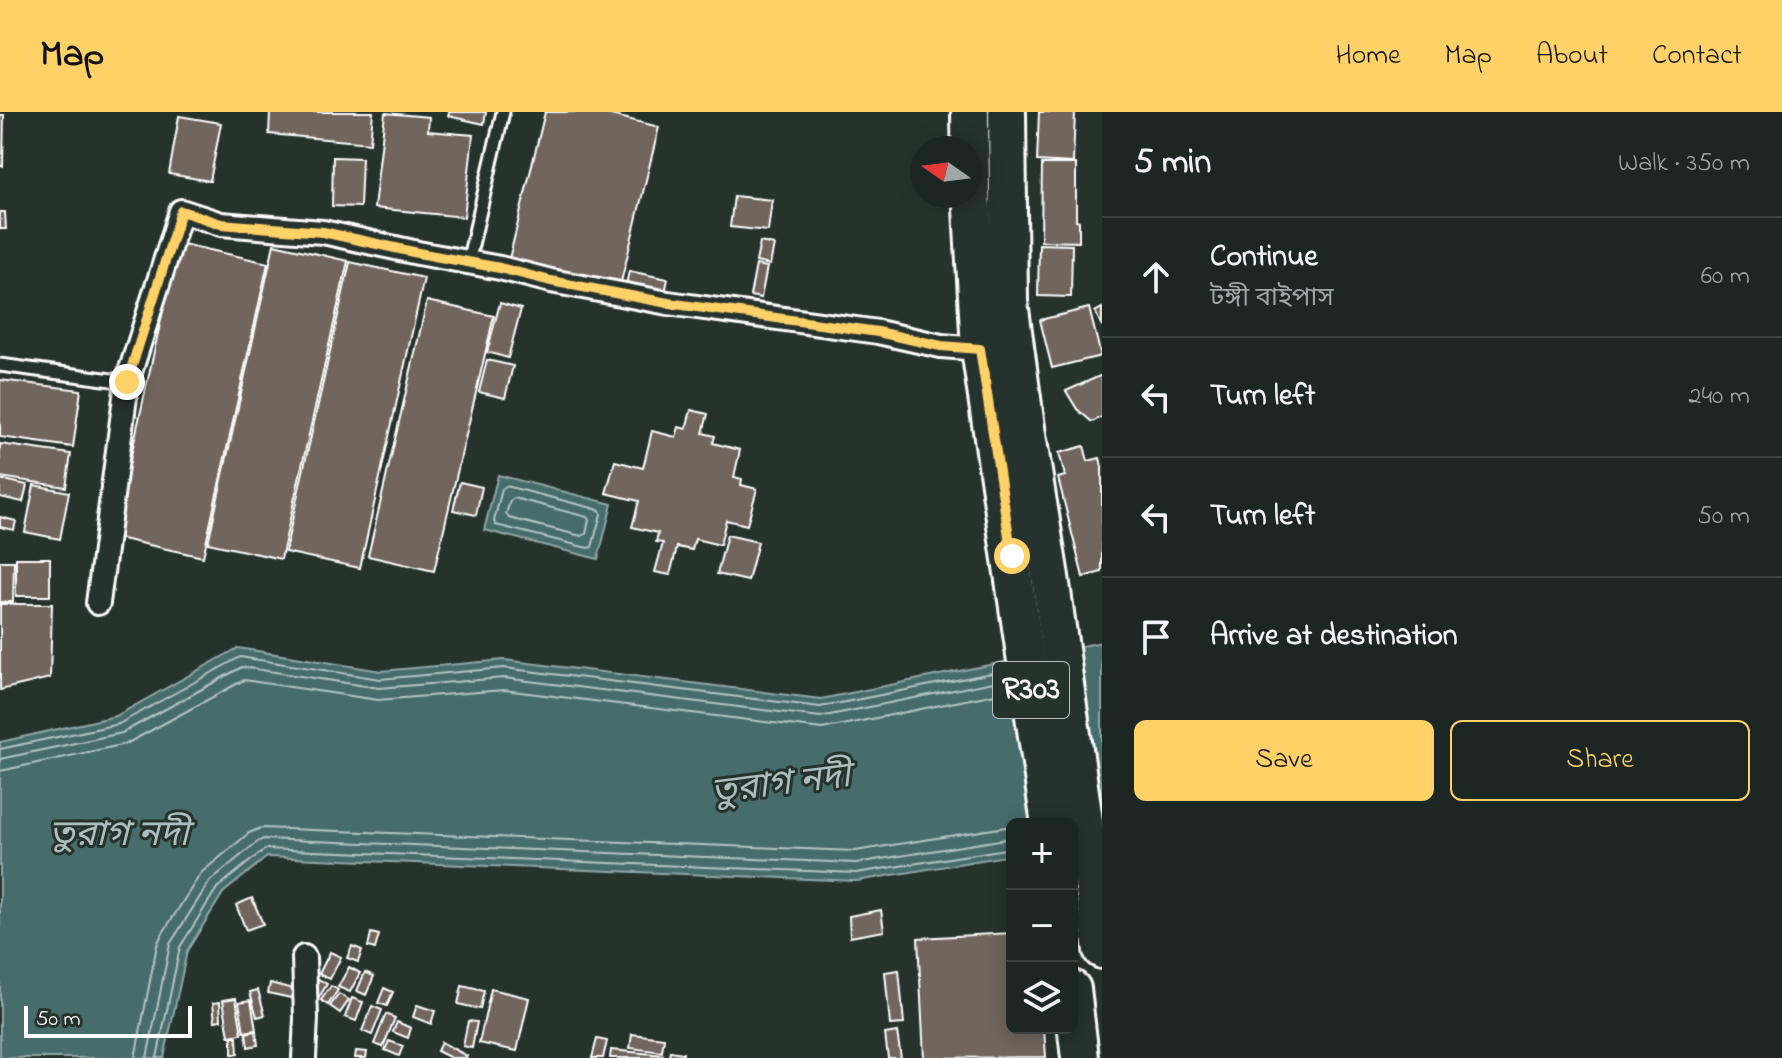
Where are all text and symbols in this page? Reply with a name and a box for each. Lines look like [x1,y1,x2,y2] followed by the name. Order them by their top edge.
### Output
[40,28,104,84] text: Map
[1335,36,1401,77] text: Home
[1445,36,1492,77] text: Map
[1536,36,1608,77] text: About
[1652,36,1742,77] text: Contact
[910,136,982,208] north arrow
[1134,139,1211,189] text: 5 min
[1618,145,1750,183] text: Walk · 350 m
[1210,236,1318,280] text: Continue
[1134,255,1178,299] icon: ahead
[1701,258,1750,296] text: 60 m
[1210,280,1334,318] text: টঙ্গী বাইপাস
[109,364,145,400] route end
[1134,375,1178,419] icon: left
[1210,375,1315,419] text: Turn left
[1688,378,1750,416] text: 240 m
[1134,495,1178,539] icon: left
[1210,495,1315,539] text: Turn left
[1697,498,1750,536] text: 50 m
[994,538,1030,574] route start
[1134,615,1178,659] icon: arrive
[1210,615,1458,659] text: Arrive at destination
[993,662,1069,718] road number: R303
[1134,720,1434,801] button: Save
[1450,720,1750,801] button: Share
[708,750,860,821] water label: তুরাগ নদী
[49,810,195,863] water label: তুরাগ নদী
[1006,818,1078,1034] map controls
[1006,818,1078,890] button: +
[1006,890,1078,962] button: −
[1006,962,1078,1034] button: layers
[24,1002,192,1038] scale bar
[36,1004,81,1036] text: 50 m

